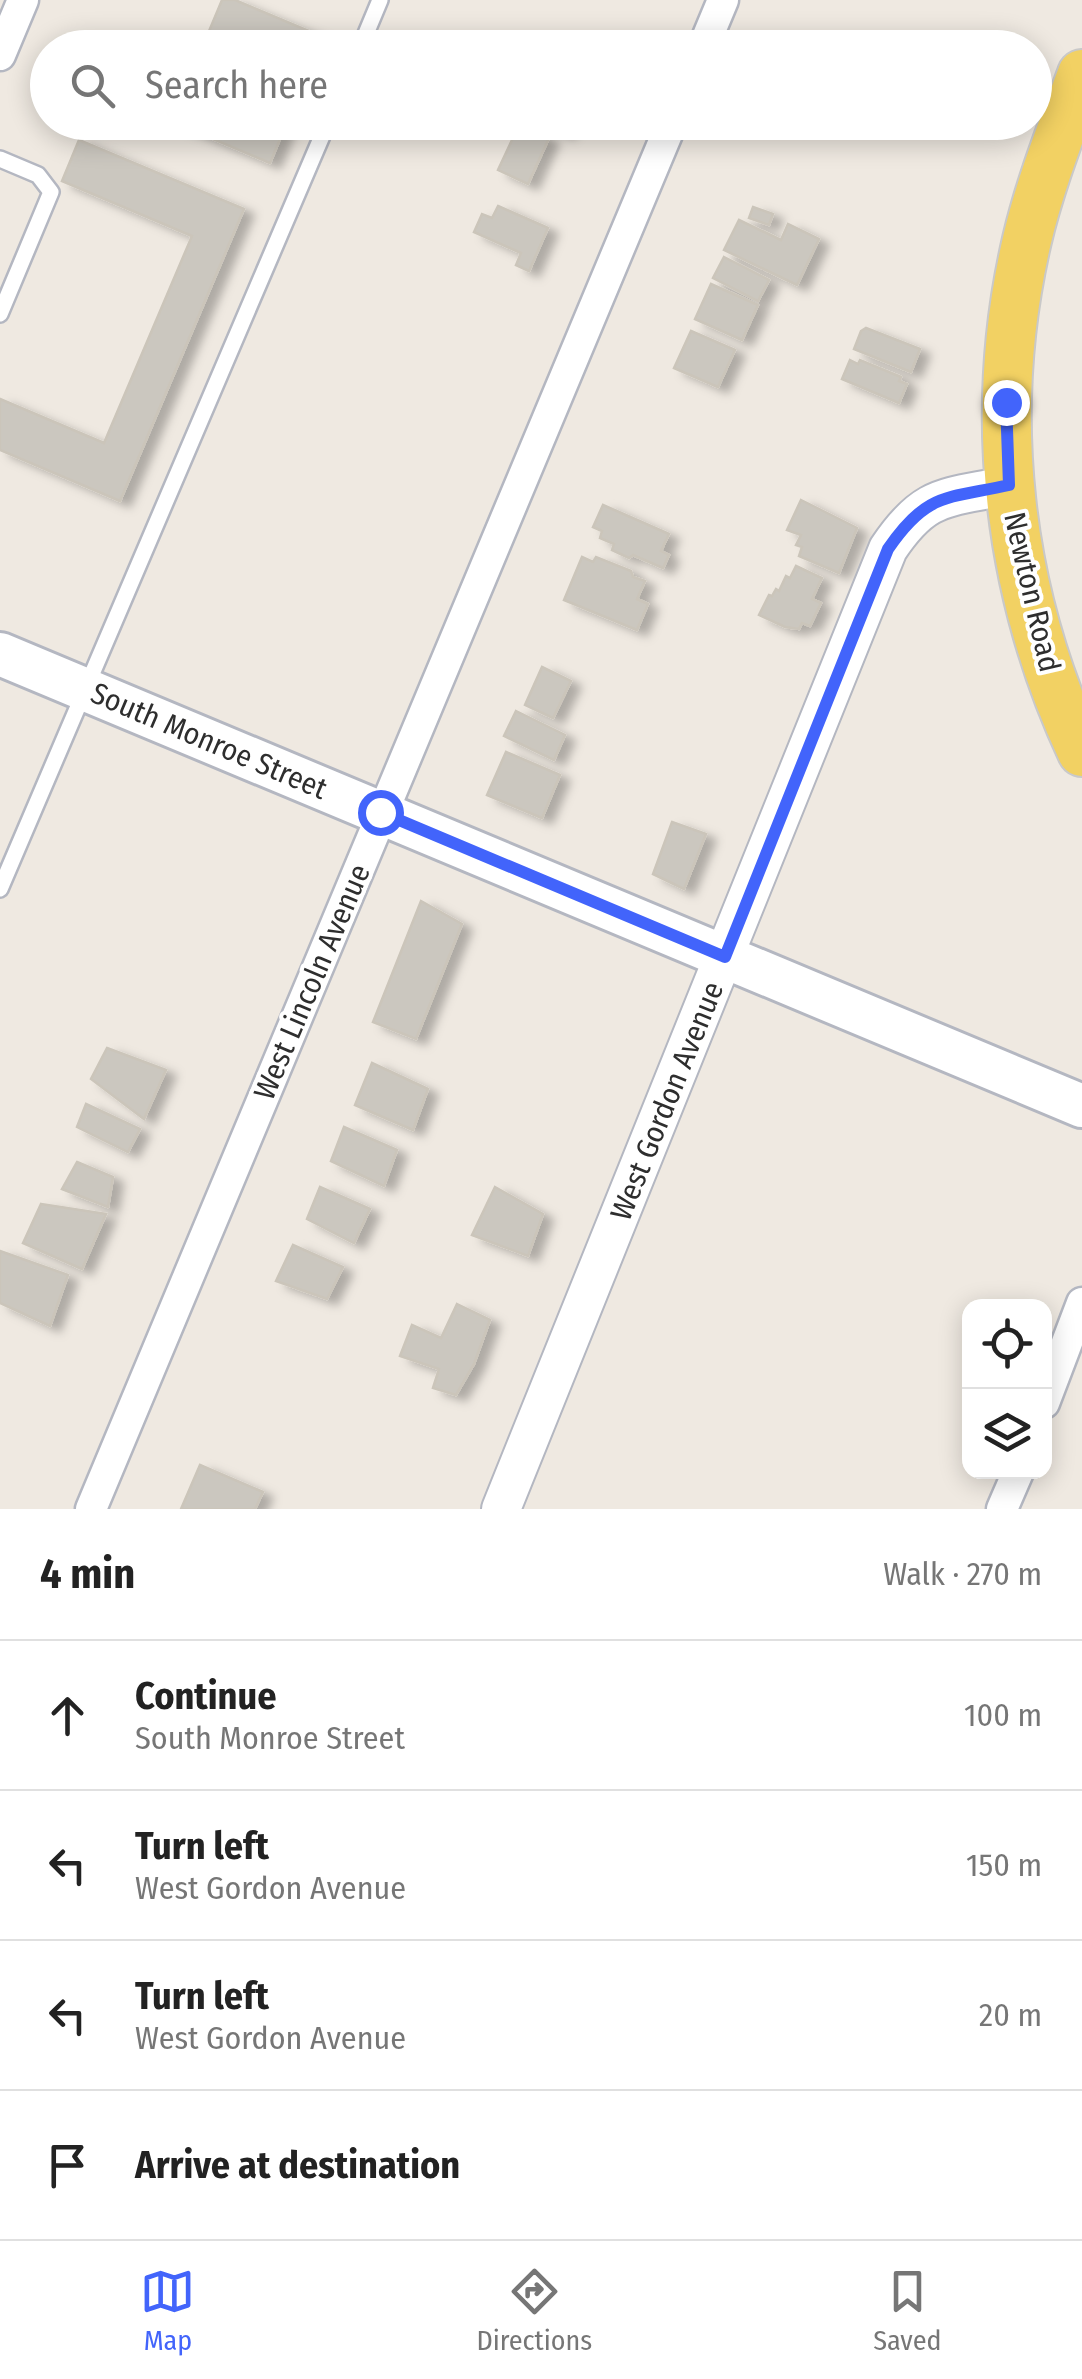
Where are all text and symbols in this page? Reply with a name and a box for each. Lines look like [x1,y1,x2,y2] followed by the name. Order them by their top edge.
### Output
[30,30,1052,140] search box
[65,58,120,113] icon: search
[145,62,328,108] text: Search here
[984,380,1030,426] route end
[996,509,1068,675] street label: Newton Road
[86,675,333,807] street label: South Monroe Street
[358,790,404,836] route start
[246,859,378,1105] street label: West Lincoln Avenue
[603,976,731,1226] street label: West Gordon Avenue
[962,1299,1052,1479] map controls
[962,1299,1052,1389] button: locate
[962,1389,1052,1479] button: layers
[40,1549,135,1599] text: 4 min
[883,1555,1042,1593] text: Walk · 270 m
[135,1673,276,1719] text: Continue
[40,1688,95,1743] icon: ahead
[964,1696,1042,1734] text: 100 m
[135,1719,405,1757] text: South Monroe Street
[135,1823,269,1869] text: Turn left
[40,1838,95,1893] icon: left
[966,1846,1042,1884] text: 150 m
[135,1869,406,1907] text: West Gordon Avenue
[135,1973,269,2019] text: Turn left
[40,1988,95,2043] icon: left
[979,1996,1042,2034] text: 20 m
[135,2019,406,2057] text: West Gordon Avenue
[40,2138,95,2193] icon: arrive
[135,2142,460,2188] text: Arrive at destination
[140,2264,195,2357] tab: Map
[476,2264,592,2357] tab: Directions
[873,2264,942,2357] tab: Saved

